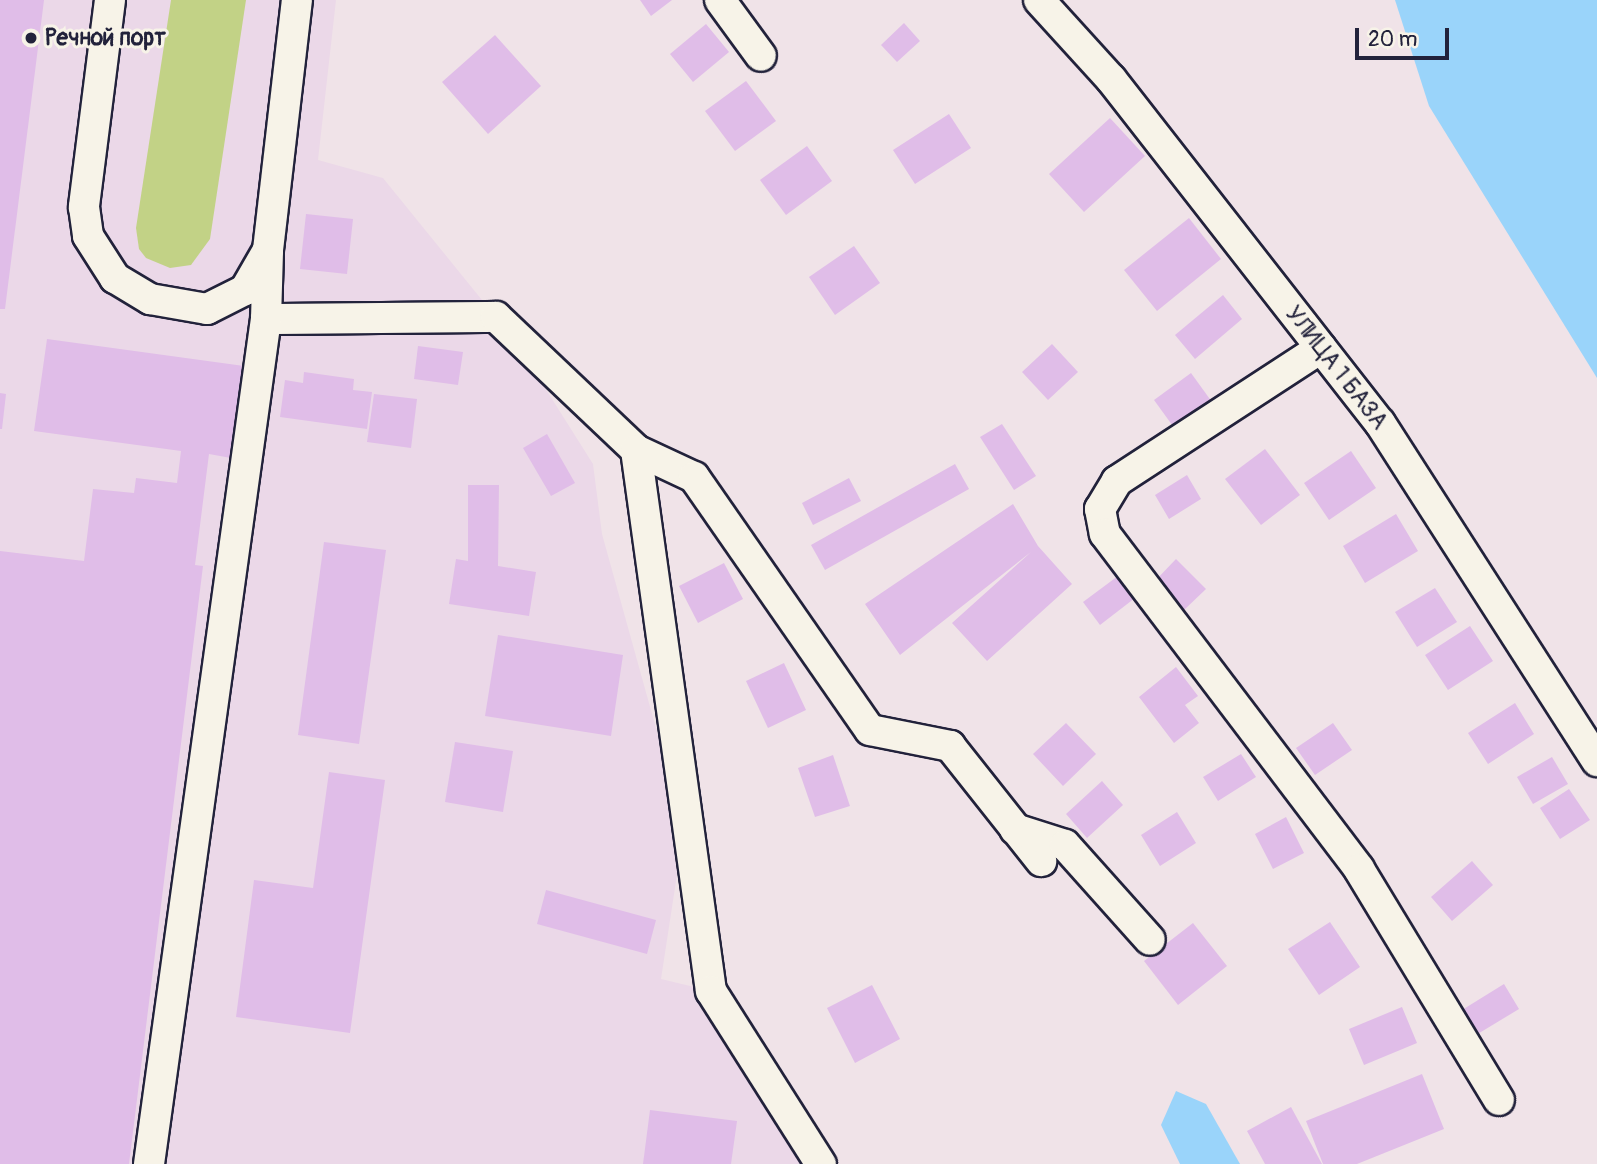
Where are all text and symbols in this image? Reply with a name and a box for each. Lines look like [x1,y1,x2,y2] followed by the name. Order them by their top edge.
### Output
[1359,14,1454,58] scale bar
[45,24,166,52] place label: Речной порт
[1368,26,1417,53] text: 20 m
[23,30,39,46] marker: Речной порт
[1279,301,1393,435] street label: УЛИЦА 1 БАЗА

